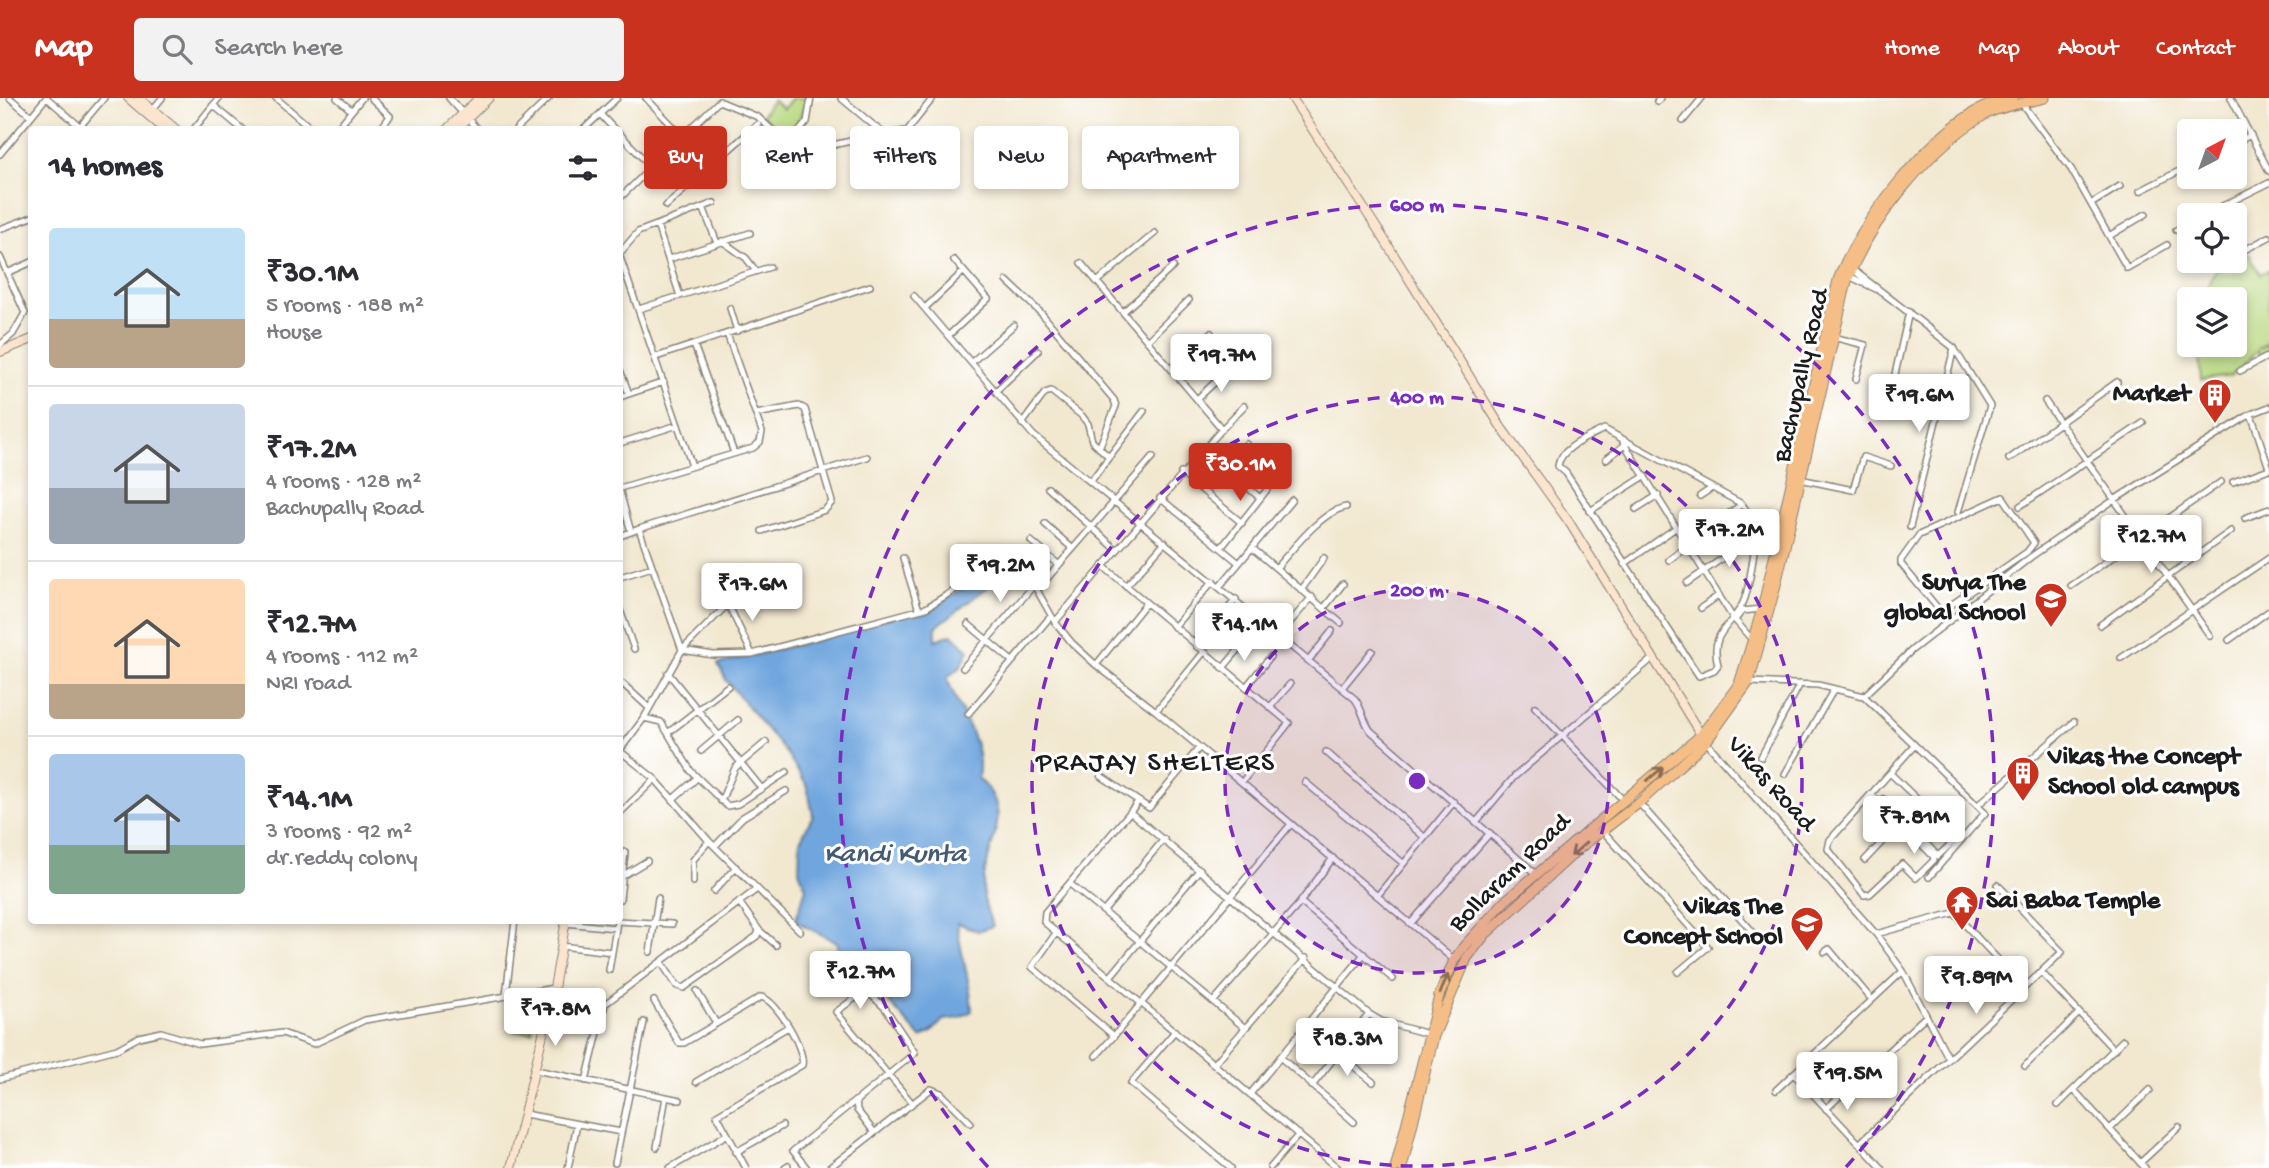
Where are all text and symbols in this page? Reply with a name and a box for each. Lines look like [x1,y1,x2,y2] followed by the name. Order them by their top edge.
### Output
[134,18,624,81] search box
[35,30,92,68] text: Map
[158,30,196,68] icon: search
[214,34,343,65] text: Search here
[1884,35,1940,64] text: Home
[1978,35,2020,64] text: Map
[2058,35,2118,64] text: About
[2156,35,2234,64] text: Contact
[2177,119,2247,189] north arrow
[2177,119,2247,357] map controls
[644,126,727,189] chip: Buy
[741,126,836,189] chip: Rent
[850,126,960,189] chip: Filters
[974,126,1068,189] chip: New
[1082,126,1239,189] chip: Apartment
[564,149,602,187] icon: filters
[49,151,162,186] text: 14 homes
[1390,195,1444,220] text: 600 m
[2177,203,2247,273] button: locate
[105,256,189,340] icon: home
[266,258,358,293] text: ₹30.1M
[1768,284,1838,467] street label: Bachupally Road
[2177,287,2247,357] button: layers
[266,293,424,320] text: 5 rooms · 188 m²
[266,320,322,347] text: House
[1164,334,1278,394] pin: ₹19.7M
[1186,343,1256,370] text: ₹19.7M
[1862,374,1976,434] pin: ₹19.6M
[2196,376,2234,425] building icon: Market
[2113,380,2192,411] place label: Market
[1885,383,1953,410] text: ₹19.6M
[1389,387,1444,412] text: 400 m
[105,432,189,516] icon: home
[266,434,356,469] text: ₹17.2M
[1183,444,1297,503] pin: ₹30.1M
[1205,452,1275,479] text: ₹30.1M
[266,469,421,496] text: 4 rooms · 128 m²
[266,496,423,523] text: Bachupally Road
[1672,510,1786,569] pin: ₹17.2M
[2094,516,2208,575] pin: ₹12.7M
[1695,518,1763,545] text: ₹17.2M
[2117,524,2185,551] text: ₹12.7M
[943,545,1057,604] pin: ₹19.2M
[966,553,1034,580] text: ₹19.2M
[695,564,809,623] pin: ₹17.6M
[1883,569,2028,630] place label: Surya The global School
[717,572,787,599] text: ₹17.6M
[1390,580,1444,605] text: 200 m
[2032,580,2070,629] school or university icon: Surya The global School
[1187,603,1301,663] pin: ₹14.1M
[105,607,189,691] icon: home
[266,609,356,644] text: ₹12.7M
[1211,612,1277,639] text: ₹14.1M
[266,644,418,671] text: 4 rooms · 112 m²
[266,671,350,698] text: NRI road
[1718,730,1822,841] street label: Vikas Road
[2047,743,2242,804] place label: Vikas the Concept School old campus
[1035,748,1276,781] district label: PRAJAY SHELTERS
[2004,754,2042,803] building icon: Vikas the Concept School old campus
[1646,766,1664,782] one-way arrow
[1405,769,1429,793] centre of rings
[105,782,189,866] icon: home
[266,784,352,819] text: ₹14.1M
[1857,796,1971,856] pin: ₹7.81M
[1879,805,1949,832] text: ₹7.81M
[1443,807,1580,941] street label: Bollaram Road
[266,819,412,846] text: 3 rooms · 92 m²
[824,839,968,872] water label: Kandi Kunta
[1570,841,1588,857] one-way arrow
[266,846,418,873] text: dr.reddy colony
[1943,883,1981,932] temple icon: Sai Baba Temple
[1986,887,2162,918] place label: Sai Baba Temple
[1624,893,1785,954] place label: Vikas The Concept School
[1788,904,1826,953] school or university icon: Vikas The Concept School
[803,951,917,1011] pin: ₹12.7M
[1919,956,2033,1016] pin: ₹9.89M
[826,960,894,987] text: ₹12.7M
[1940,965,2012,992] text: ₹9.89M
[1439,974,1452,995] one-way arrow
[498,988,612,1048] pin: ₹17.8M
[520,997,590,1024] text: ₹17.8M
[1290,1018,1404,1078] pin: ₹18.3M
[1312,1027,1382,1054] text: ₹18.3M
[1790,1052,1904,1112] pin: ₹19.5M
[1812,1061,1882,1088] text: ₹19.5M

